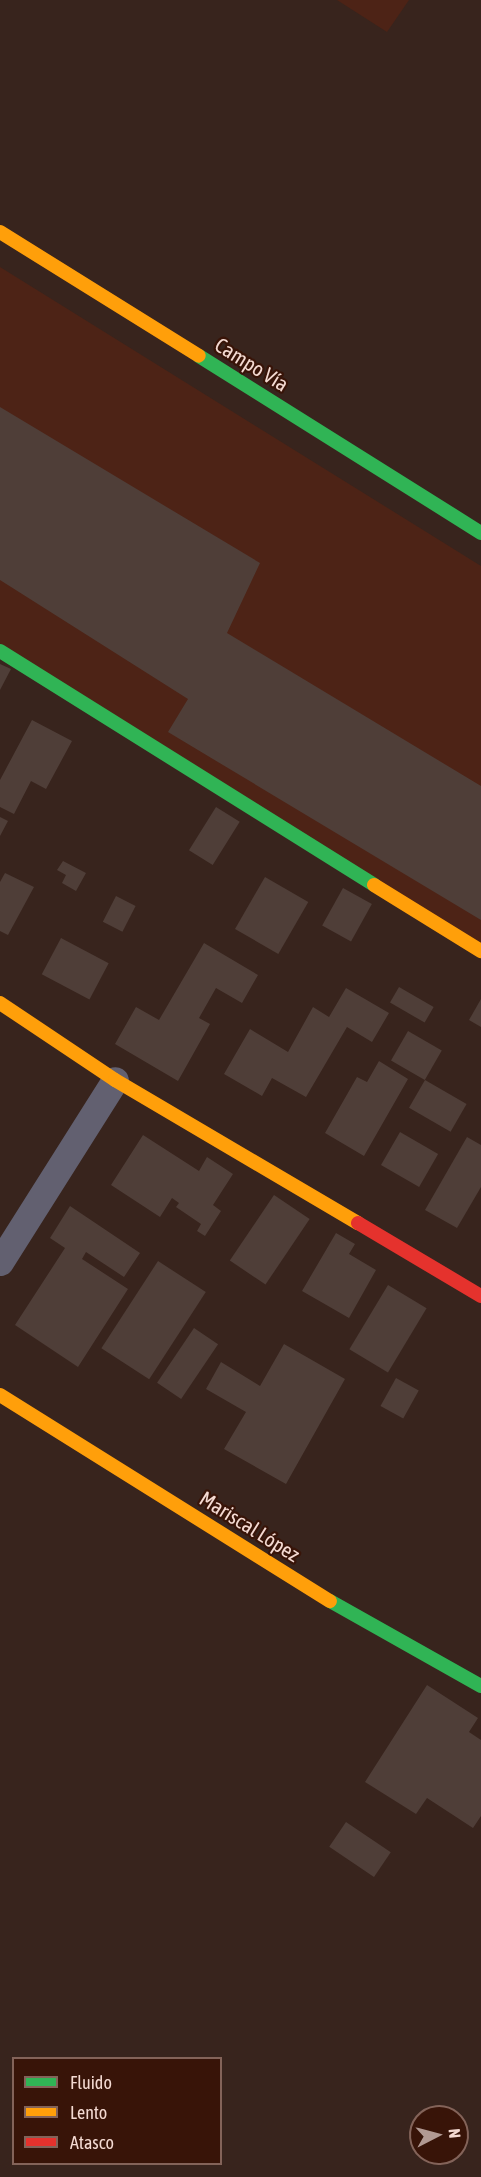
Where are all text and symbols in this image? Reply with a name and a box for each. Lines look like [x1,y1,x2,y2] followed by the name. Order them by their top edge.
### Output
[211,332,293,396] street label: Campo Vía
[195,1485,305,1567] street label: Mariscal López
[12,2057,222,2165] legend
[70,2072,112,2093] text: Fluido
[70,2102,107,2123] text: Lento
[409,2105,469,2165] north arrow
[445,2128,464,2139] text: N
[70,2132,114,2153] text: Atasco

